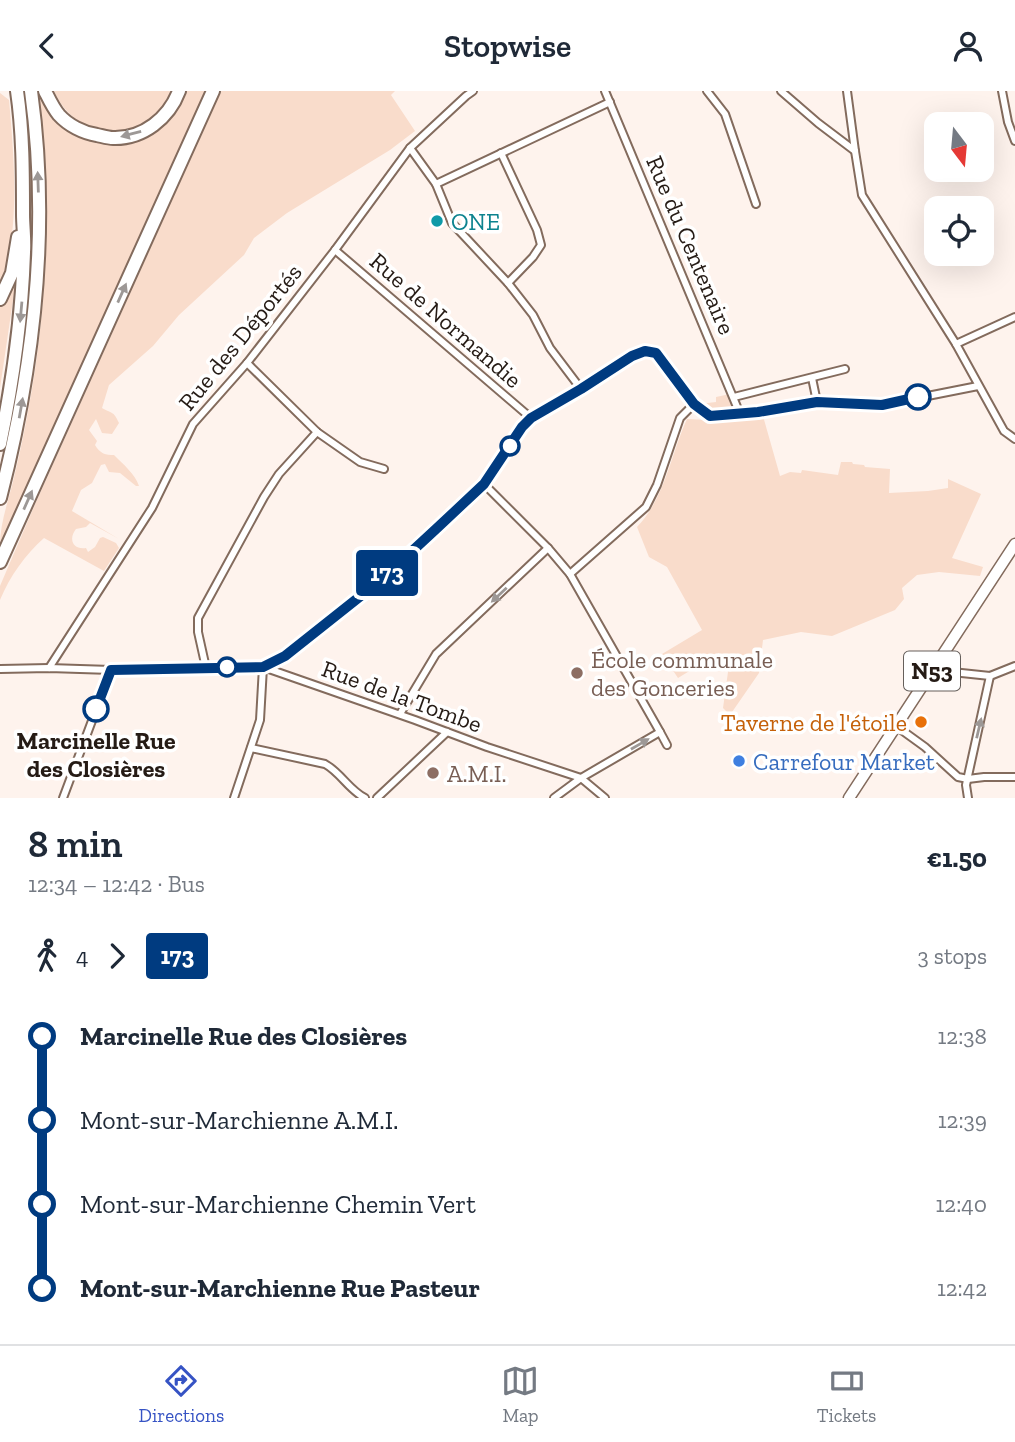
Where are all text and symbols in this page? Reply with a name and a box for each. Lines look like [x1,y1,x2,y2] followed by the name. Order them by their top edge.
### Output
[28,27,66,65] icon: back
[444,27,571,65] text: Stopwise
[949,27,987,65] icon: person
[924,112,994,182] north arrow
[924,112,994,266] map controls
[120,129,142,140] one-way arrow
[640,151,742,339] street label: Rue du Centenaire
[32,170,44,192] one-way arrow
[924,196,994,266] button: locate
[451,207,500,236] place label: ONE
[429,213,445,229] marker: ONE
[364,246,528,394] street label: Rue de Normandie
[172,258,308,416] street label: Rue des Déportés
[116,283,128,303] one-way arrow
[15,302,26,324] one-way arrow
[905,384,931,410] unlabelled marker
[15,397,26,419] one-way arrow
[500,436,520,456] unlabelled marker
[22,490,34,510] one-way arrow
[347,550,427,596] line badge: 173
[370,558,404,587] text: 173
[490,586,507,603] one-way arrow
[591,645,773,702] place label: École communale des Gonceries
[904,651,960,691] road number: N53
[318,654,486,738] street label: Rue de la Tombe
[217,657,237,677] unlabelled marker
[569,665,585,681] marker: École communale des Gonceries
[83,696,109,722] marker: Marcinelle Rue des Closières
[721,708,907,737] place label: Taverne de l'étoile
[913,714,929,730] marker: Taverne de l'étoile
[974,717,985,739] one-way arrow
[16,726,176,783] place label: Marcinelle Rue des Closières
[630,738,650,750] one-way arrow
[753,747,935,776] place label: Carrefour Market
[731,753,747,769] marker: Carrefour Market
[447,759,507,788] place label: A.M.I.
[425,765,441,781] marker: A.M.I.
[28,821,123,867] text: 8 min
[927,842,987,874] text: €1.50
[28,870,205,898] text: 12:34 – 12:42 · Bus
[28,937,66,975] icon: walk
[98,937,136,975] icon: forward
[160,941,194,970] text: 173
[76,942,88,970] text: 4
[917,942,987,970] text: 3 stops
[80,1020,407,1052] text: Marcinelle Rue des Closières
[938,1022,987,1050] text: 12:38
[80,1104,399,1136] text: Mont-sur-Marchienne A.M.I.
[938,1106,987,1134] text: 12:39
[80,1188,476,1220] text: Mont-sur-Marchienne Chemin Vert
[936,1190,987,1218] text: 12:40
[80,1272,480,1304] text: Mont-sur-Marchienne Rue Pasteur
[937,1274,987,1302] text: 12:42
[139,1362,224,1427] tab: Directions
[501,1362,539,1427] tab: Map
[817,1362,876,1427] tab: Tickets

